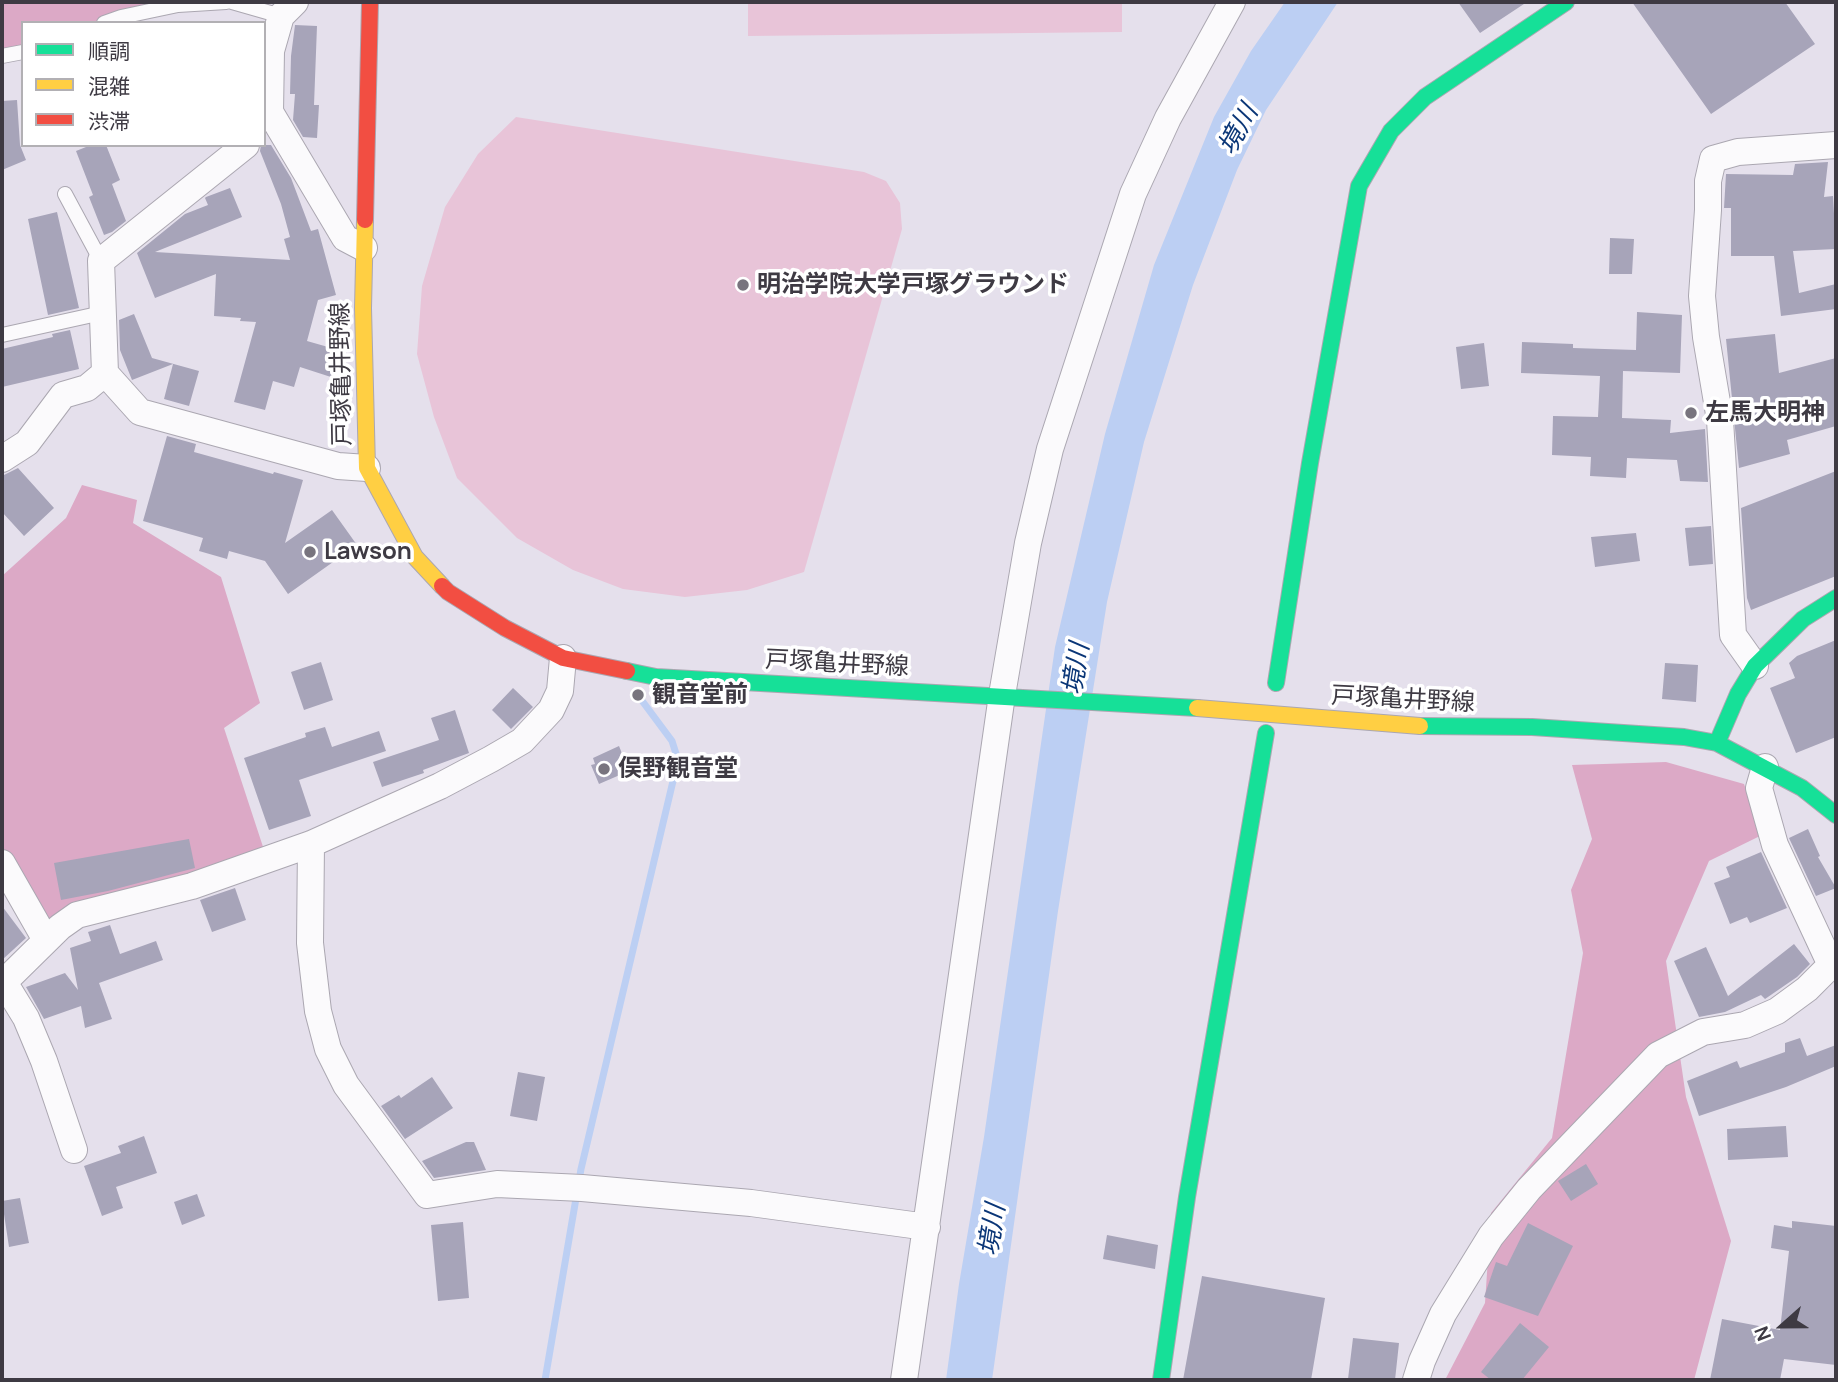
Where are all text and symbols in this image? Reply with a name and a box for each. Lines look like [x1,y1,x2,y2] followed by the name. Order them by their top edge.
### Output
[21,21,266,147] legend
[88,37,130,65] text: 順調
[88,72,130,100] text: 混雑
[1213,100,1265,160] water label: 境川
[88,107,130,135] text: 渋滞
[757,271,1069,299] place label: 明治学院大学戸塚グラウンド
[735,277,751,293] marker: 明治学院大学戸塚グラウンド
[326,302,358,446] street label: 戸塚亀井野線
[1705,399,1825,427] place label: 左馬大明神
[1683,405,1699,421] marker: 左馬大明神
[324,538,412,566] place label: Lawson
[302,544,318,560] marker: Lawson
[1058,641,1096,697] water label: 境川
[764,646,910,682] street label: 戸塚亀井野線
[652,681,748,709] place label: 観音堂前
[1330,682,1476,718] street label: 戸塚亀井野線
[630,687,646,703] marker: 観音堂前
[618,755,738,783] place label: 俣野観音堂
[596,761,612,777] marker: 俣野観音堂
[974,1202,1012,1258] water label: 境川
[1747,1291,1817,1361] north arrow
[1748,1322,1777,1345] text: N

